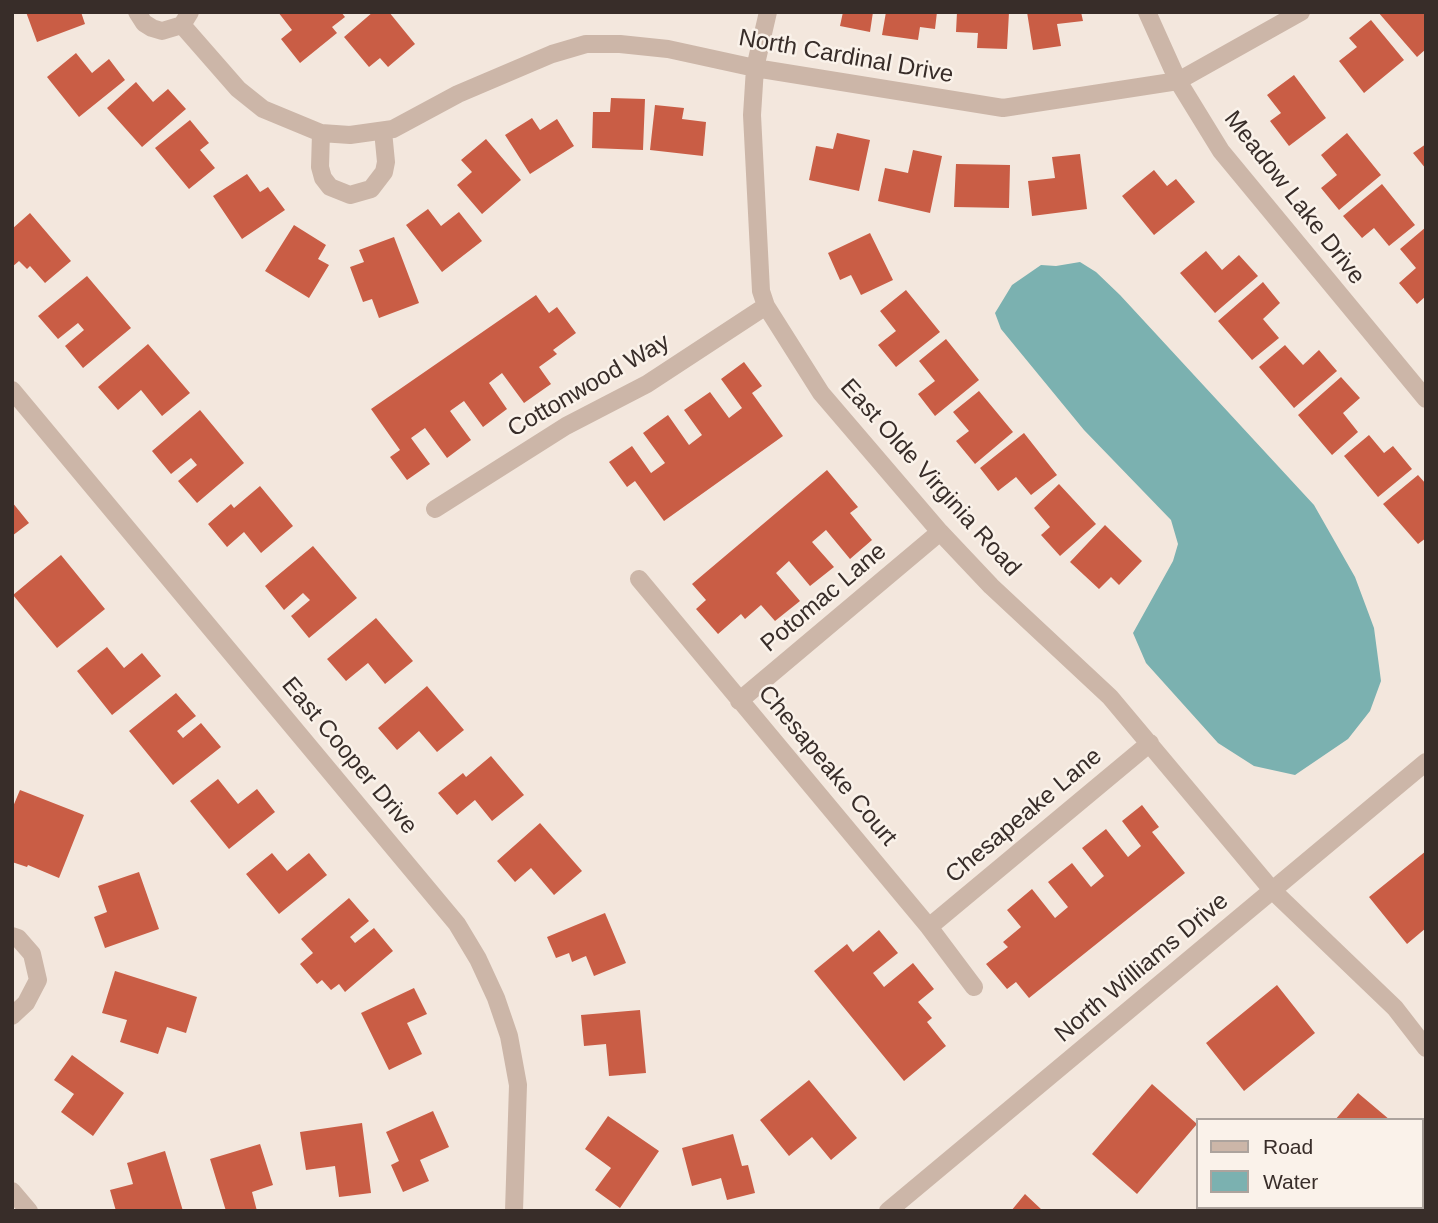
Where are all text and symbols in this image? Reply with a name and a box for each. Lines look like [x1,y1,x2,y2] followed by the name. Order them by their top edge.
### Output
[736,24,956,90] street label: North Cardinal Drive
[1217,106,1371,290] street label: Meadow Lake Drive
[503,328,675,444] street label: Cottonwood Way
[834,373,1026,583] street label: East Olde Virginia Road
[755,537,893,659] street label: Potomac Lane
[275,672,423,840] street label: East Cooper Drive
[752,680,902,852] street label: Chesapeake Court
[940,742,1108,890] street label: Chesapeake Lane
[1049,887,1235,1049] street label: North Williams Drive
[1196,1118,1424,1209] legend
[1263,1135,1313,1158] text: Road
[1263,1170,1318,1193] text: Water

